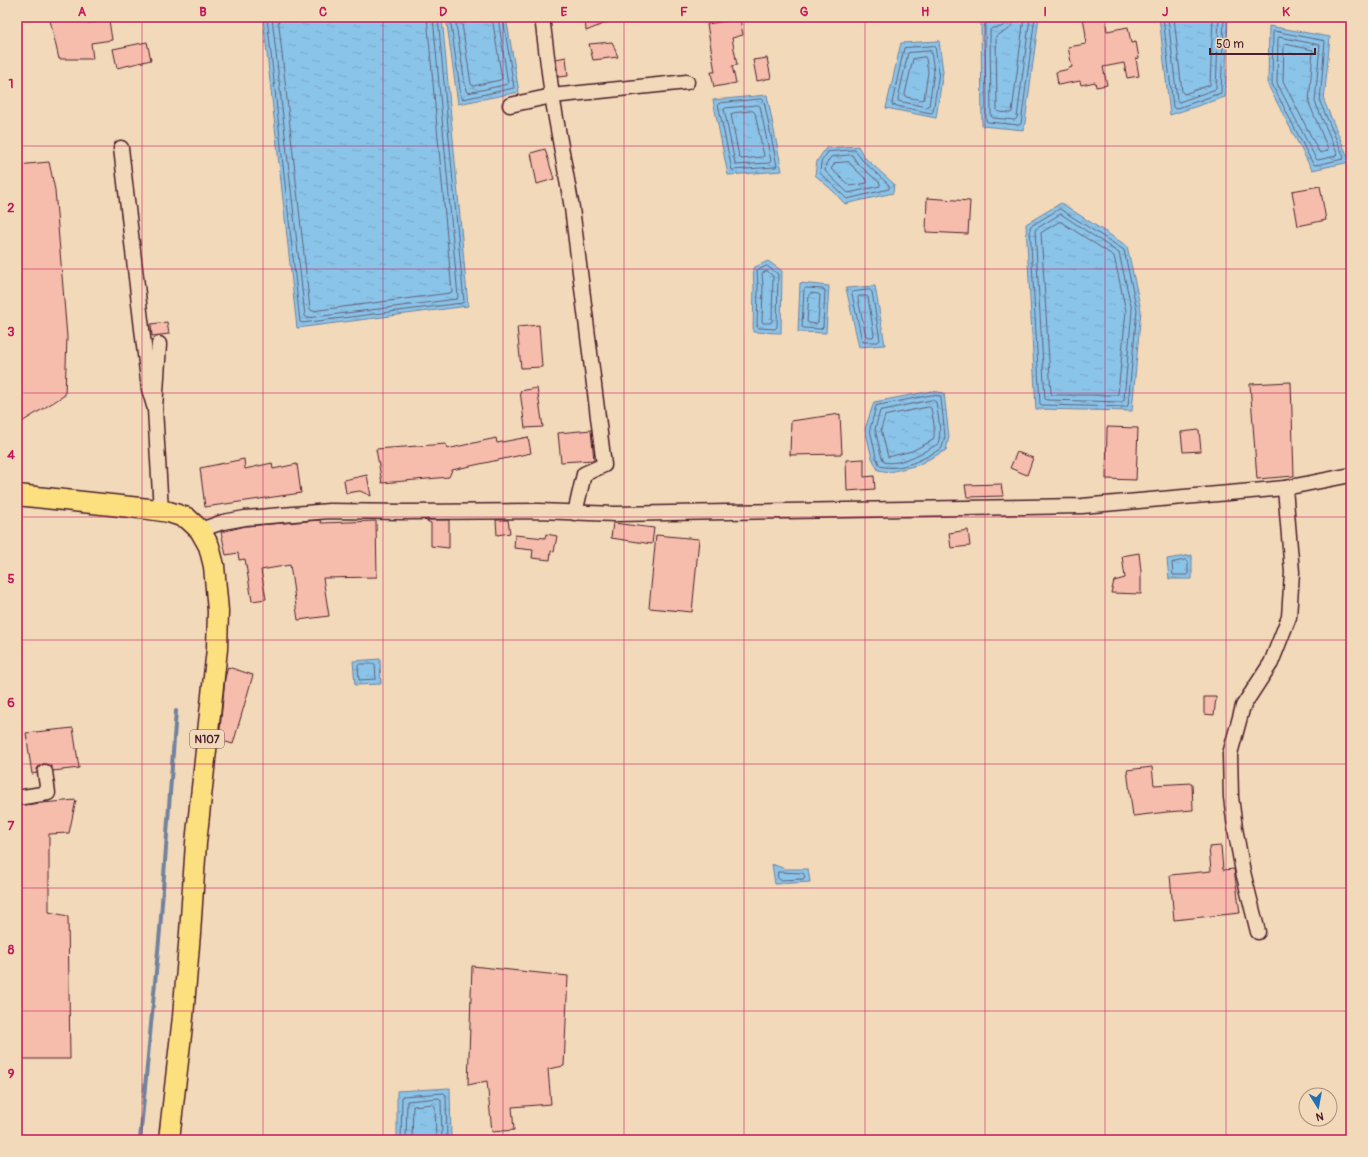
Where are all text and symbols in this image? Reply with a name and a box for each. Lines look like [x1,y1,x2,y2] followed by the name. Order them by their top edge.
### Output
[78,4,87,20] text: A
[199,4,207,20] text: B
[319,4,327,20] text: C
[439,4,447,20] text: D
[561,4,568,20] text: E
[680,4,688,20] text: F
[800,4,809,20] text: G
[921,4,929,20] text: H
[1043,4,1047,20] text: I
[1162,4,1168,20] text: J
[1282,4,1290,20] text: K
[1210,30,1315,56] scale bar
[1216,37,1244,52] text: 50 m
[8,76,14,92] text: 1
[7,200,15,216] text: 2
[7,324,15,340] text: 3
[7,447,15,463] text: 4
[7,571,15,587] text: 5
[7,695,15,711] text: 6
[190,730,224,748] road number: N107
[8,818,15,834] text: 7
[8,942,15,958] text: 8
[8,1066,15,1082] text: 9
[1298,1087,1338,1127] north arrow
[1314,1109,1325,1124] text: N

